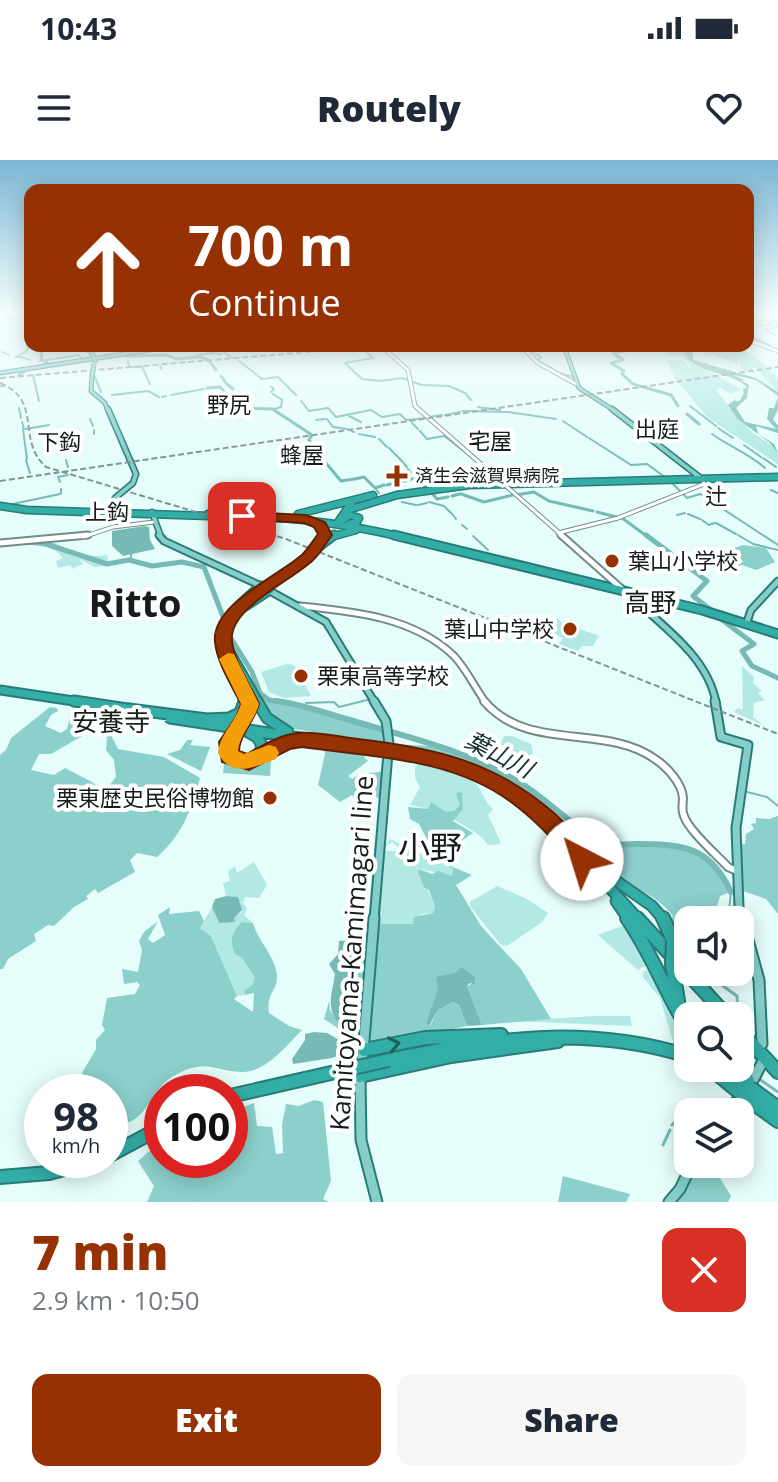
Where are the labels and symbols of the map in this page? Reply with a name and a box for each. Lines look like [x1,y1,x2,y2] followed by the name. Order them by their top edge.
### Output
[207,389,251,419] district label: 野尻
[635,413,679,443] district label: 出庭
[468,425,512,455] district label: 宅屋
[37,426,81,456] district label: 下鈎
[280,439,324,469] district label: 蜂屋
[415,463,559,487] place label: 済生会滋賀県病院
[386,465,408,487] marker: 済生会滋賀県病院
[705,480,727,510] district label: 辻
[208,482,276,550] pin
[85,496,129,526] district label: 上鈎
[628,545,738,575] place label: 葉山小学校
[603,552,621,570] marker: 葉山小学校
[88,576,182,628] district label: Ritto
[624,584,676,620] district label: 高野
[444,613,554,643] place label: 葉山中学校
[561,620,579,638] marker: 葉山中学校
[317,660,449,690] place label: 栗東高等学校
[292,667,310,685] marker: 栗東高等学校
[72,703,150,739] district label: 安養寺
[460,723,542,786] water label: 葉山川
[321,774,381,1132] street label: Kamitoyama-Kamimagari line
[56,782,254,812] place label: 栗東歴史民俗博物館
[261,789,279,807] marker: 栗東歴史民俗博物館
[540,817,624,901] position arrow
[398,825,462,868] district label: 小野
[387,1036,401,1053] one-way arrow
[144,1074,248,1178] speed limit sign: 100

